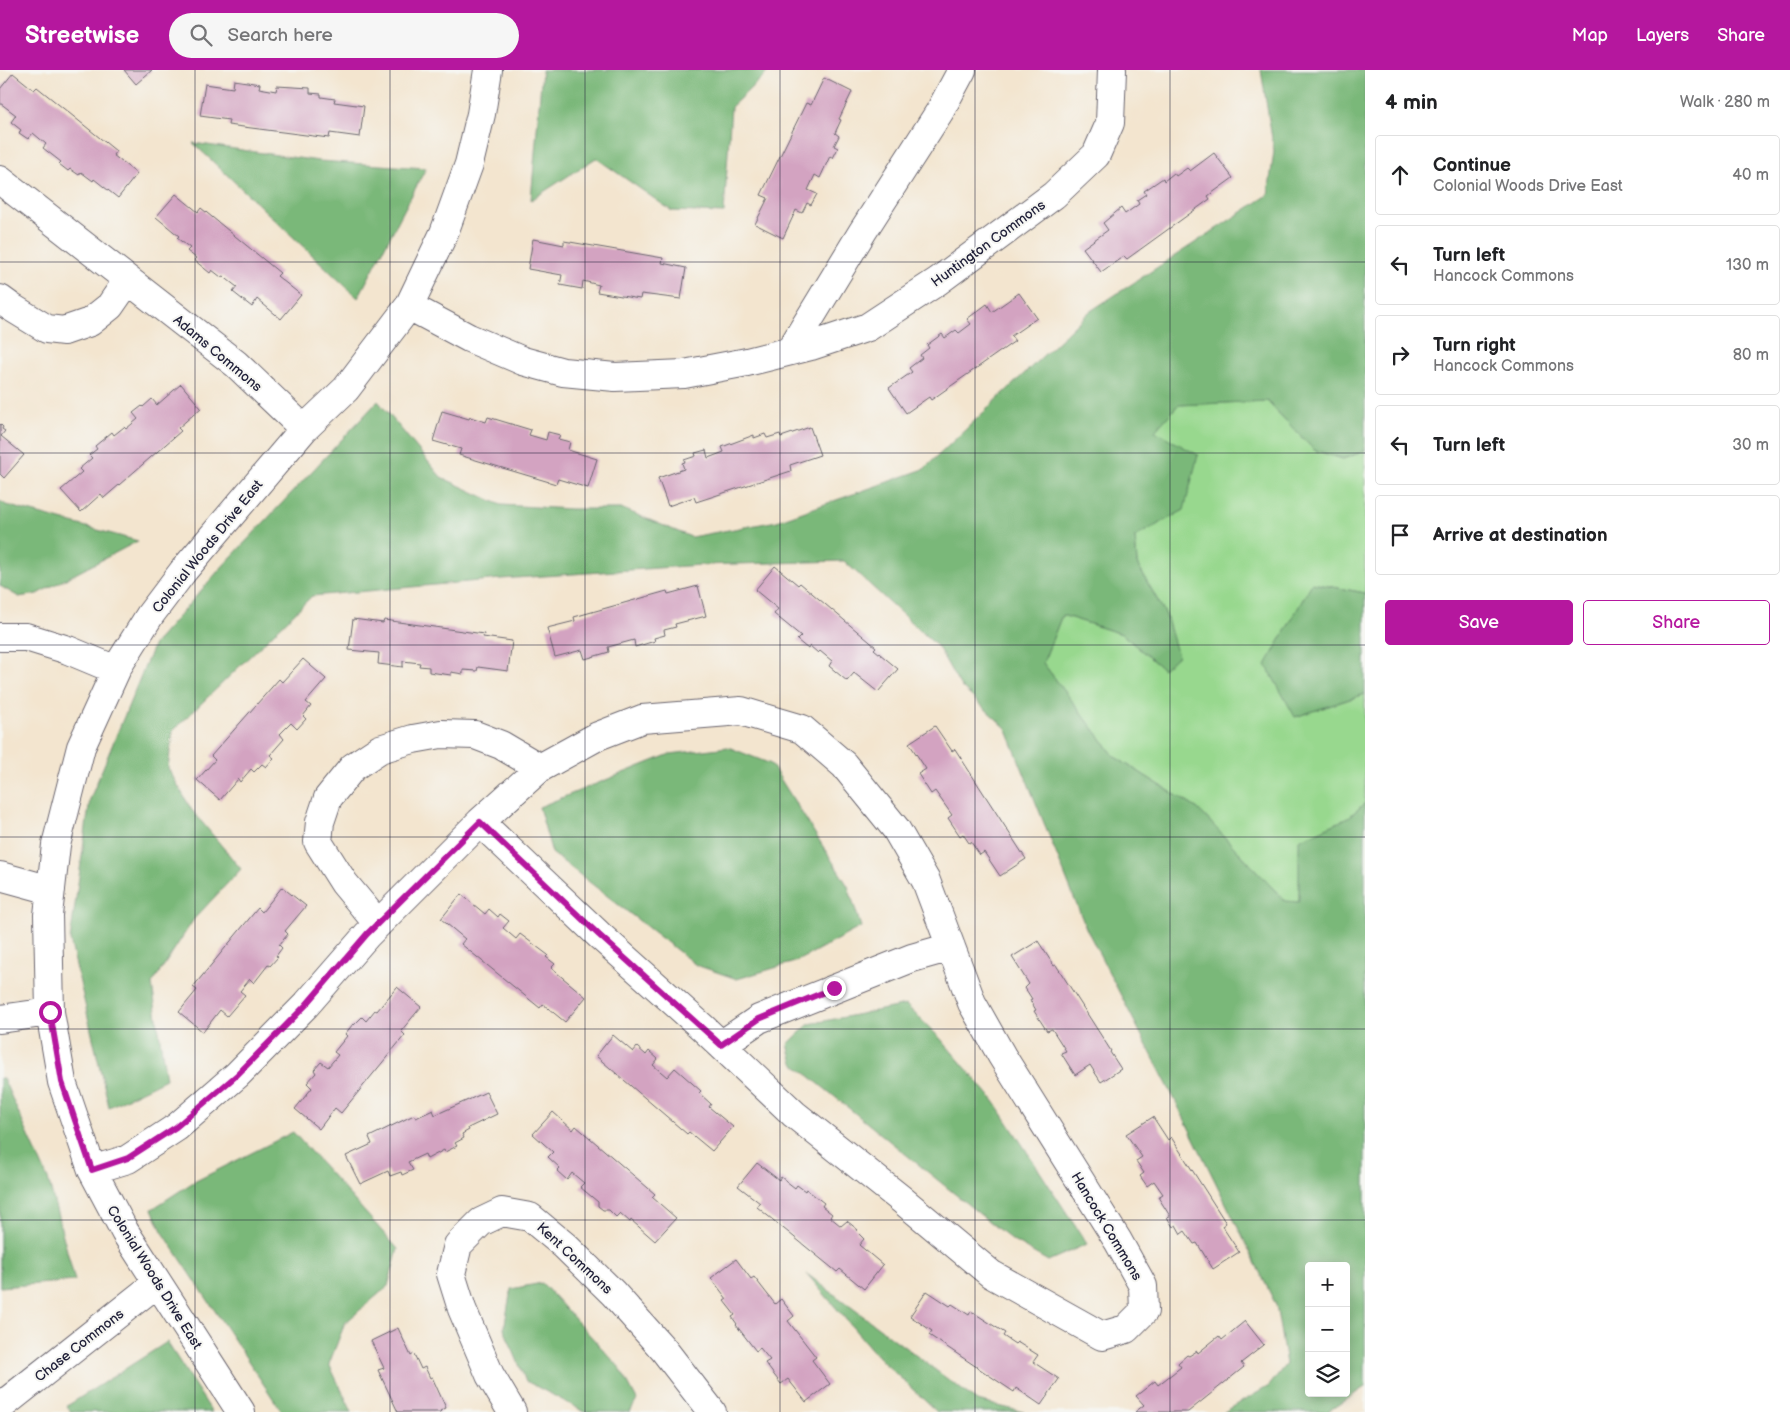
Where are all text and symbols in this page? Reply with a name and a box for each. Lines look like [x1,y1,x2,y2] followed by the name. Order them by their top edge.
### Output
[169,13,519,58] search box
[25,21,139,50] text: Streetwise
[187,21,215,49] icon: search
[227,24,333,47] text: Search here
[1572,25,1608,46] text: Map
[1636,25,1689,46] text: Layers
[1717,25,1765,46] text: Share
[1385,90,1438,115] text: 4 min
[1680,93,1770,112] text: Walk · 280 m
[1433,154,1511,177] text: Continue
[1386,161,1414,189] icon: ahead
[1732,166,1769,185] text: 40 m
[1433,177,1623,196] text: Colonial Woods Drive East
[928,196,1049,290] street label: Huntington Commons
[1433,244,1505,267] text: Turn left
[1386,251,1414,279] icon: left
[1726,256,1769,275] text: 130 m
[1433,267,1574,286] text: Hancock Commons
[170,311,265,395] street label: Adams Commons
[1433,334,1516,357] text: Turn right
[1386,341,1414,369] icon: right
[1733,346,1769,365] text: 80 m
[1433,357,1574,376] text: Hancock Commons
[1386,431,1414,459] icon: left
[1433,434,1505,457] text: Turn left
[1732,436,1769,455] text: 30 m
[149,476,267,616] street label: Colonial Woods Drive East
[1386,521,1414,549] icon: arrive
[1433,524,1608,547] text: Arrive at destination
[1385,600,1573,645] button: Save
[1583,600,1770,645] button: Share
[823,977,846,1000] route end
[39,1001,62,1024] route start
[1068,1169,1146,1284] street label: Hancock Commons
[103,1202,206,1353] street label: Colonial Woods Drive East
[533,1219,616,1298] street label: Kent Commons
[1305,1262,1350,1397] map controls
[1305,1262,1350,1307] button: +
[31,1305,127,1385] street label: Chase Commons
[1305,1307,1350,1352] button: −
[1305,1352,1350,1397] button: layers

